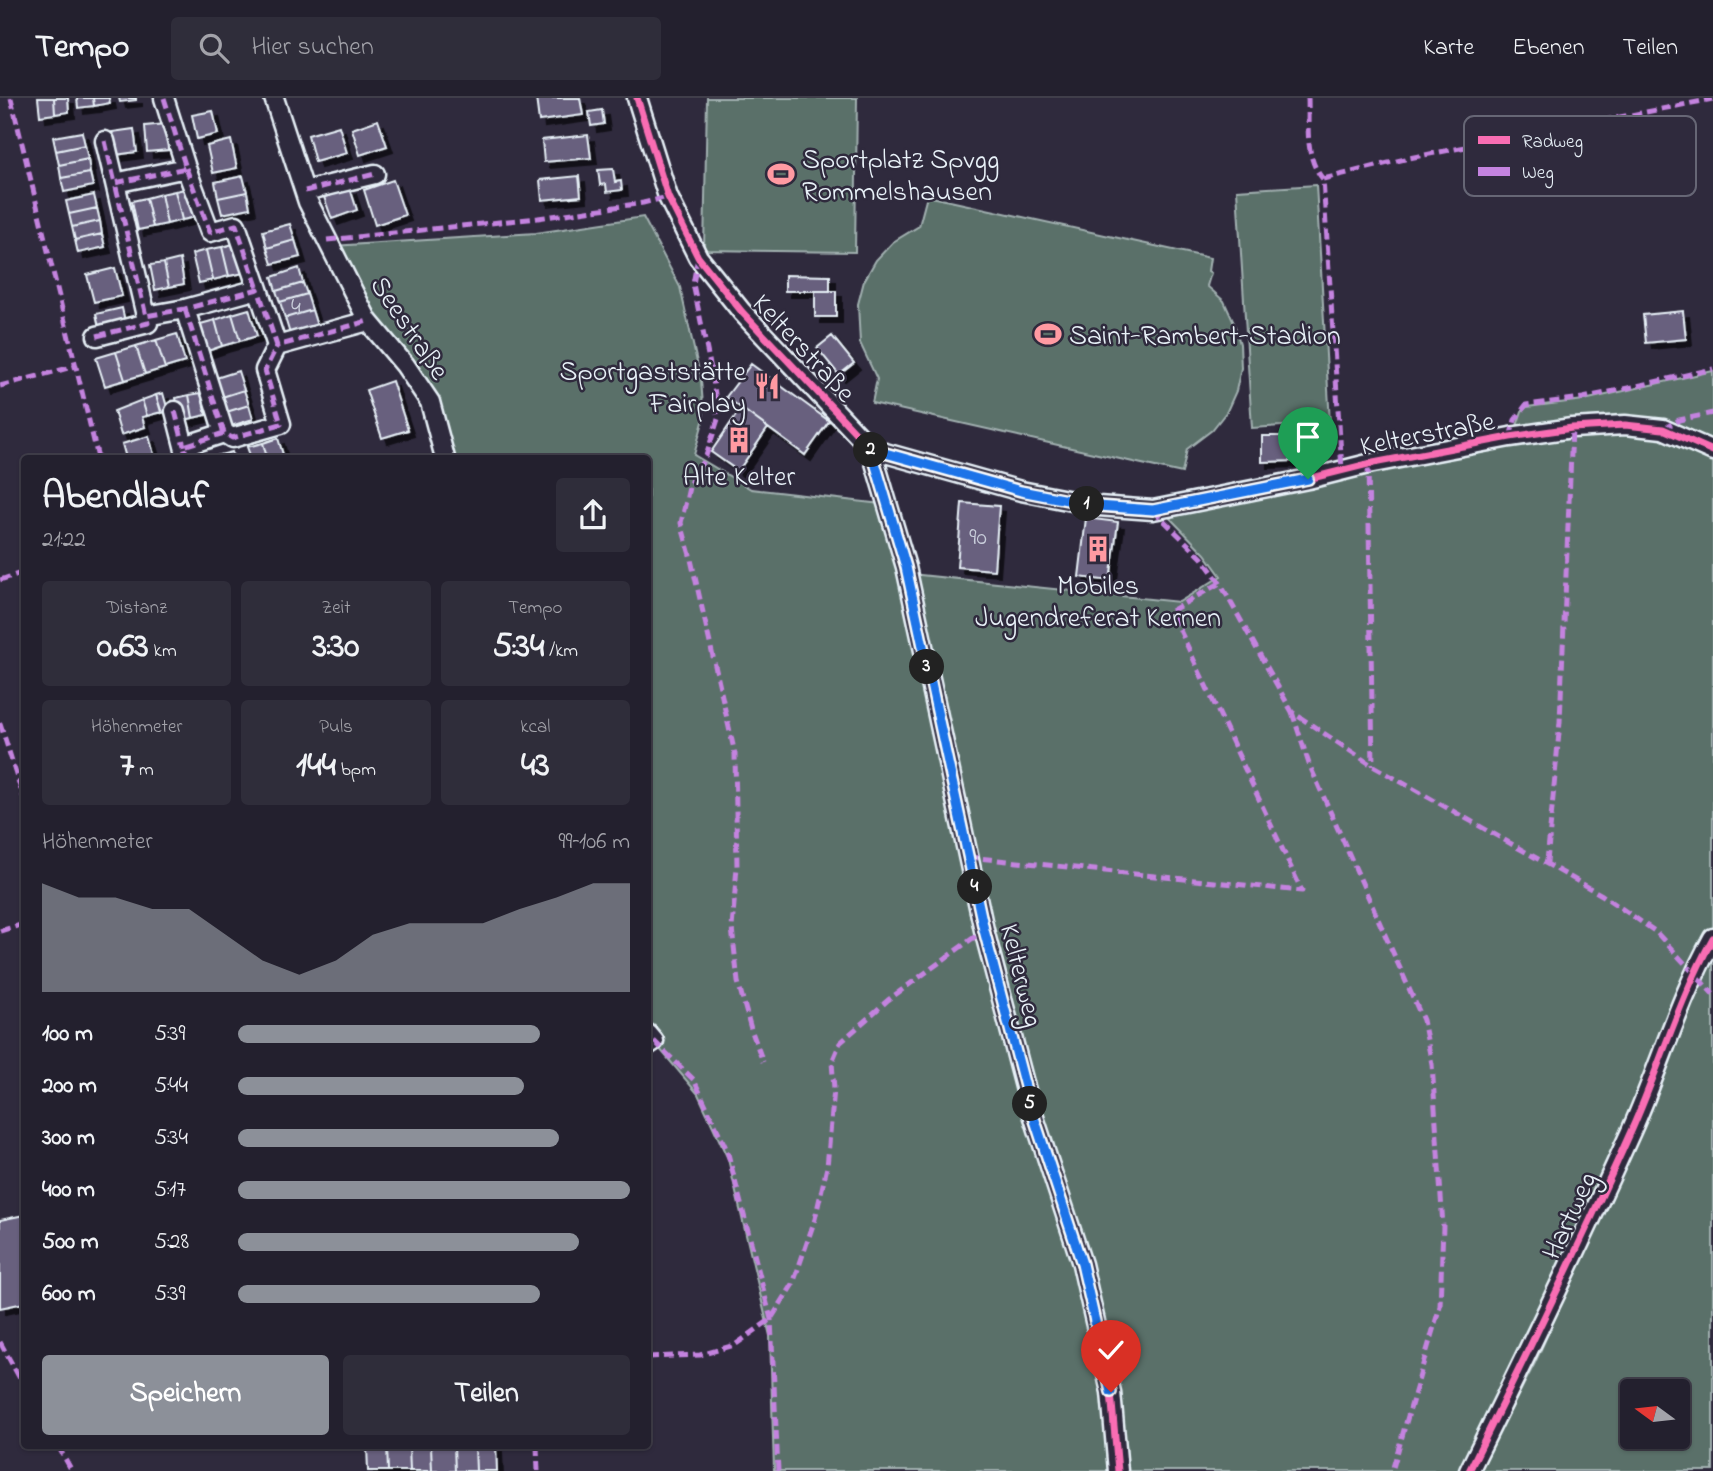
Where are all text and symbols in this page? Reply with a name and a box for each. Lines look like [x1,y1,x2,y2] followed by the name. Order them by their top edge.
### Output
[171,17,661,80] search box
[35,24,129,72] text: Tempo
[195,29,233,67] icon: search
[251,29,374,67] text: Hier suchen
[1423,31,1474,66] text: Karte
[1512,31,1585,66] text: Ebenen
[1623,31,1678,66] text: Teilen
[1464,116,1696,196] legend
[1522,129,1583,158] text: Radweg
[802,141,999,214] place label: Sportplatz Spvgg Rommelshausen
[766,159,796,189] sports icon: Sportplatz Spvgg Rommelshausen
[1522,160,1554,189] text: Weg
[358,269,458,390] street label: Seestraße
[741,286,864,413] street label: Kelterstraße
[291,291,301,326] house number: 4
[1069,317,1341,358] place label: Saint-Rambert-Stadion
[1033,319,1063,349] sports icon: Saint-Rambert-Stadion
[560,353,746,426] place label: Sportgaststätte Fairplay
[752,371,782,401] restaurant icon: Sportgaststätte Fairplay
[1357,402,1499,469] street label: Kelterstraße
[1278,407,1338,479] pin
[1289,418,1327,456] icon: arrive
[724,425,754,455] building icon: Alte Kelter
[854,432,888,468] pin: 2
[866,436,875,463] text: 2
[683,458,795,499] place label: Alte Kelter
[42,470,209,526] text: Abendlauf
[556,478,630,552] button: share
[1070,486,1104,522] pin: 1
[1083,490,1090,517] text: 1
[969,521,987,556] house number: 90
[42,524,86,557] text: 21:22
[1083,534,1113,564] building icon: Mobiles Jugendreferat Kernen
[975,567,1221,640] place label: Mobiles Jugendreferat Kernen
[106,595,167,622] text: Distanz
[321,595,351,622] text: Zeit
[508,595,563,622] text: Tempo
[97,622,149,673] text: 0.63
[312,622,360,673] text: 3:30
[493,622,544,673] text: 5:34
[149,638,177,665] text: km
[544,638,578,665] text: /km
[909,650,944,684] pin: 3
[923,653,930,680] text: 3
[91,714,182,741] text: Höhenmeter
[319,714,353,741] text: Puls
[520,714,550,741] text: kcal
[120,741,134,792] text: 7
[296,741,336,792] text: 144
[521,741,550,792] text: 43
[134,757,154,784] text: m
[336,757,376,784] text: bpm
[42,826,153,859] text: Höhenmeter
[559,826,630,859] text: 99–106 m
[958,870,992,904] pin: 4
[971,873,978,900] text: 4
[987,920,1052,1032] street label: Kelterweg
[42,1018,93,1051] text: 100 m
[154,1018,186,1051] text: 5:39
[42,1070,97,1103] text: 200 m
[154,1070,188,1103] text: 5:44
[1012,1086,1048,1122] pin: 5
[1024,1090,1035,1117] text: 5
[42,1122,95,1155] text: 300 m
[154,1122,188,1155] text: 5:34
[1533,1166,1609,1267] street label: Hartweg
[42,1174,95,1207] text: 400 m
[154,1174,186,1207] text: 5:17
[42,1226,99,1259] text: 500 m
[154,1226,189,1259] text: 5:28
[42,1278,96,1311] text: 600 m
[154,1278,186,1311] text: 5:39
[1081,1320,1141,1392] pin
[1092,1331,1130,1369] icon: check
[42,1355,329,1435] button: Speichern
[343,1355,630,1435] button: Teilen
[1620,1379,1690,1449] north arrow
[1620,1379,1690,1449] map controls

